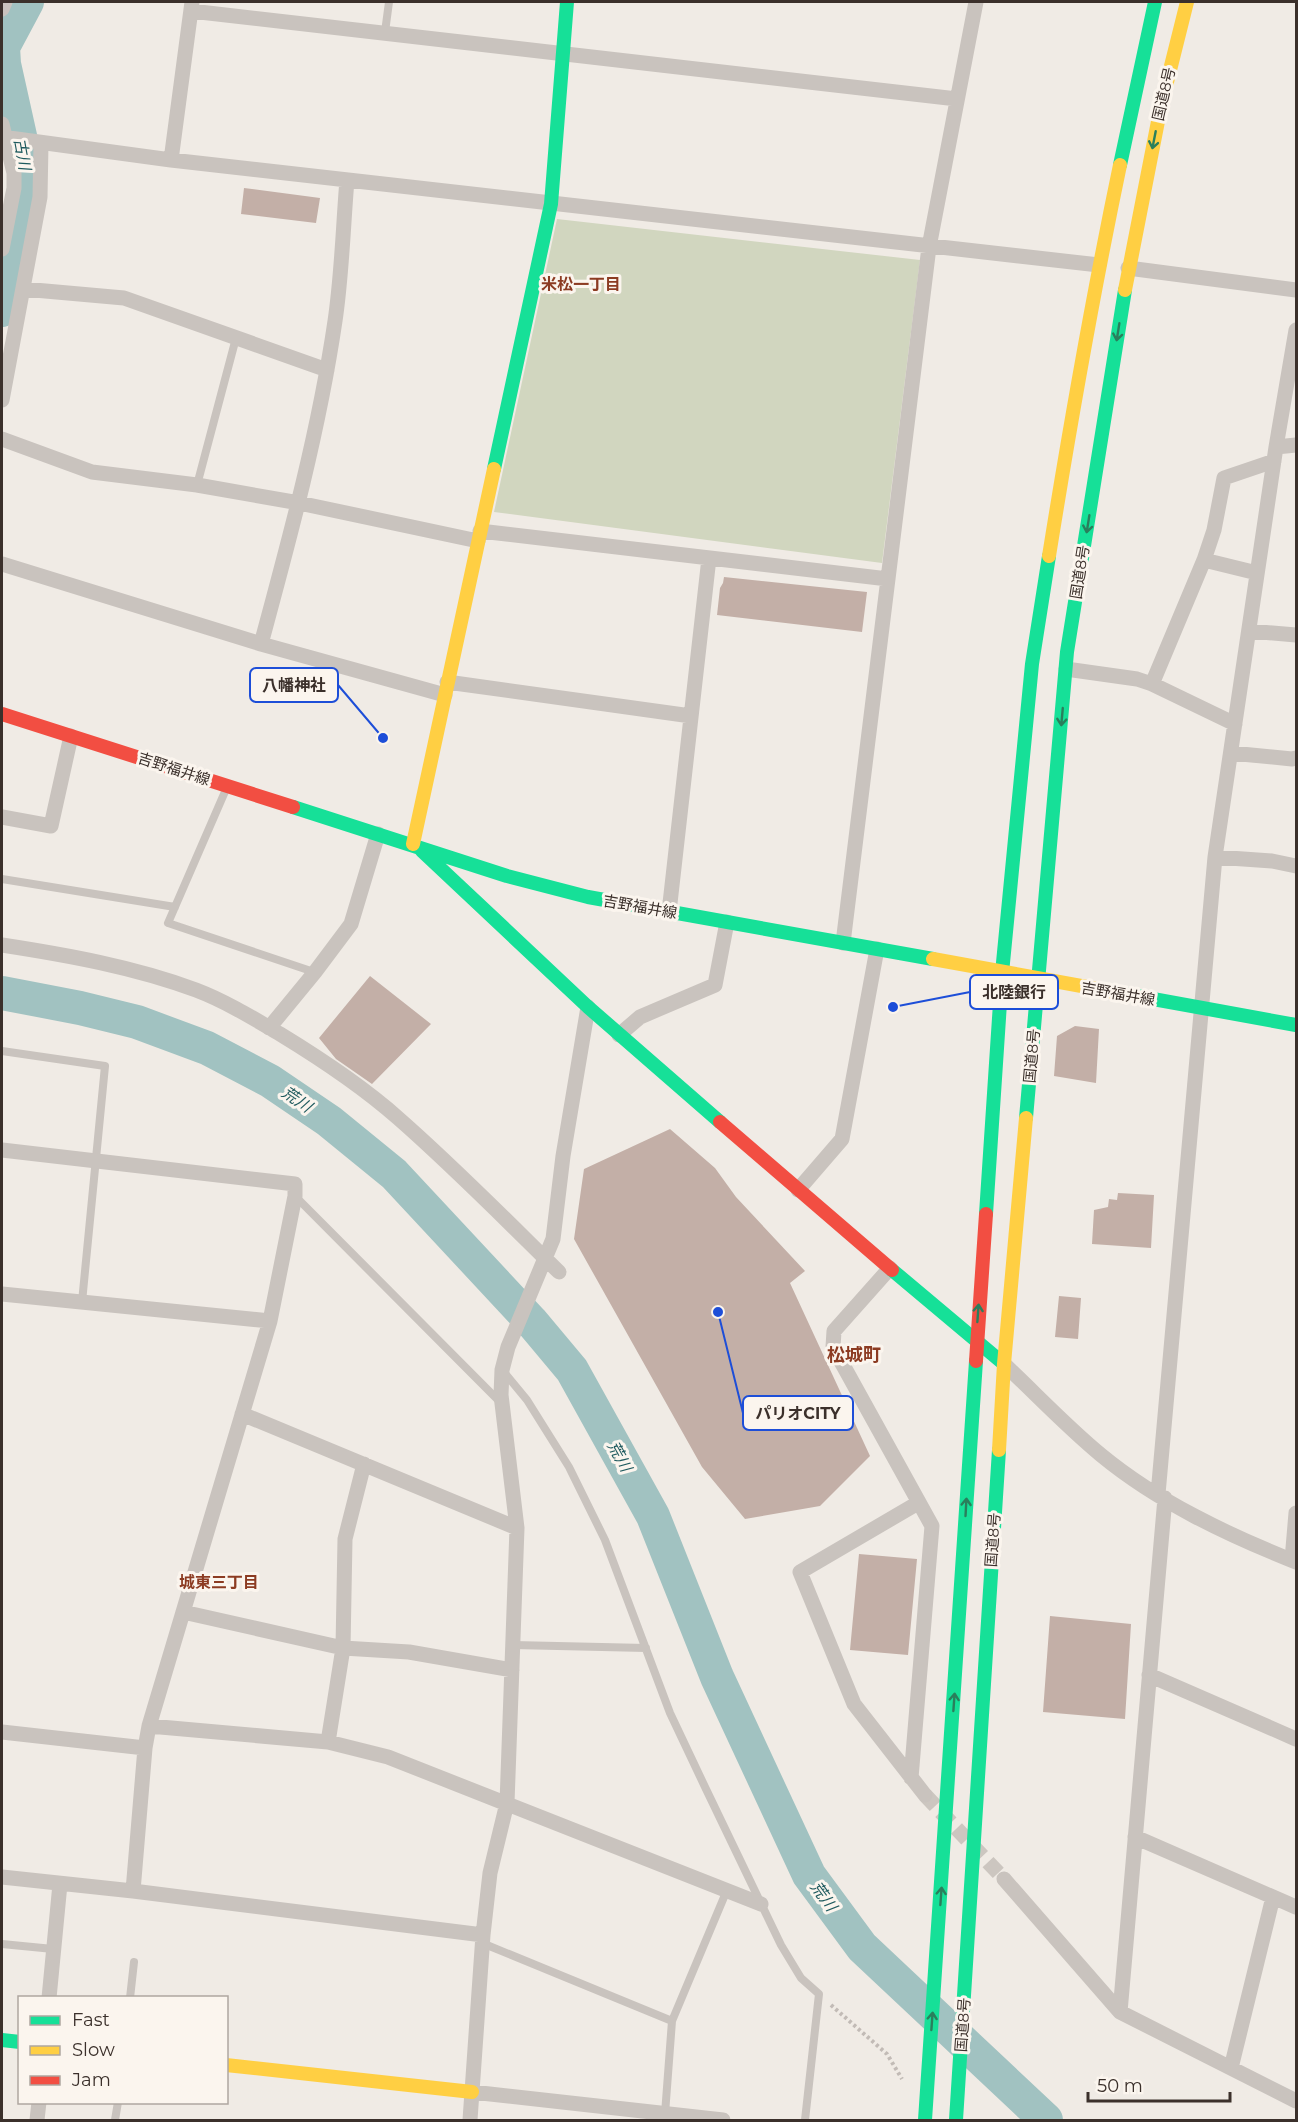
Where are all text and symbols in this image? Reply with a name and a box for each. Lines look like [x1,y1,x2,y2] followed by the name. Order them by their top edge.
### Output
[1148,65,1179,123] street label: 国道8号
[1148,130,1159,149] one-way arrow
[10,137,35,173] water label: 古川
[541,275,621,294] district label: 米松一丁目
[1113,321,1124,341] one-way arrow
[1082,514,1093,534] one-way arrow
[1066,543,1093,600] street label: 国道8号
[250,668,338,702] callout: 八幡神社
[262,676,326,695] text: 八幡神社
[1056,707,1067,727] one-way arrow
[136,748,213,789] street label: 吉野福井線
[601,891,679,922] street label: 吉野福井線
[970,975,1058,1009] callout: 北陸銀行
[1079,978,1157,1009] street label: 吉野福井線
[982,983,1046,1002] text: 北陸銀行
[1020,1028,1043,1084] street label: 国道8号
[278,1083,317,1117] water label: 荒川
[973,1303,984,1323] one-way arrow
[827,1344,881,1366] district label: 松城町
[743,1396,853,1430] callout: パリオCITY
[755,1404,842,1423] text: パリオCITY
[603,1438,637,1477] water label: 荒川
[961,1498,972,1518] one-way arrow
[981,1512,1004,1568] street label: 国道8号
[179,1573,259,1592] district label: 城東三丁目
[949,1692,960,1712] one-way arrow
[807,1878,842,1916] water label: 荒川
[936,1887,947,1907] one-way arrow
[18,1996,228,2104] legend
[951,1997,974,2053] street label: 国道8号
[72,2009,110,2031] text: Fast
[927,2012,938,2032] one-way arrow
[72,2039,115,2061] text: Slow
[1088,2065,1230,2103] scale bar
[71,2069,111,2091] text: Jam
[1097,2075,1143,2097] text: 50 m

